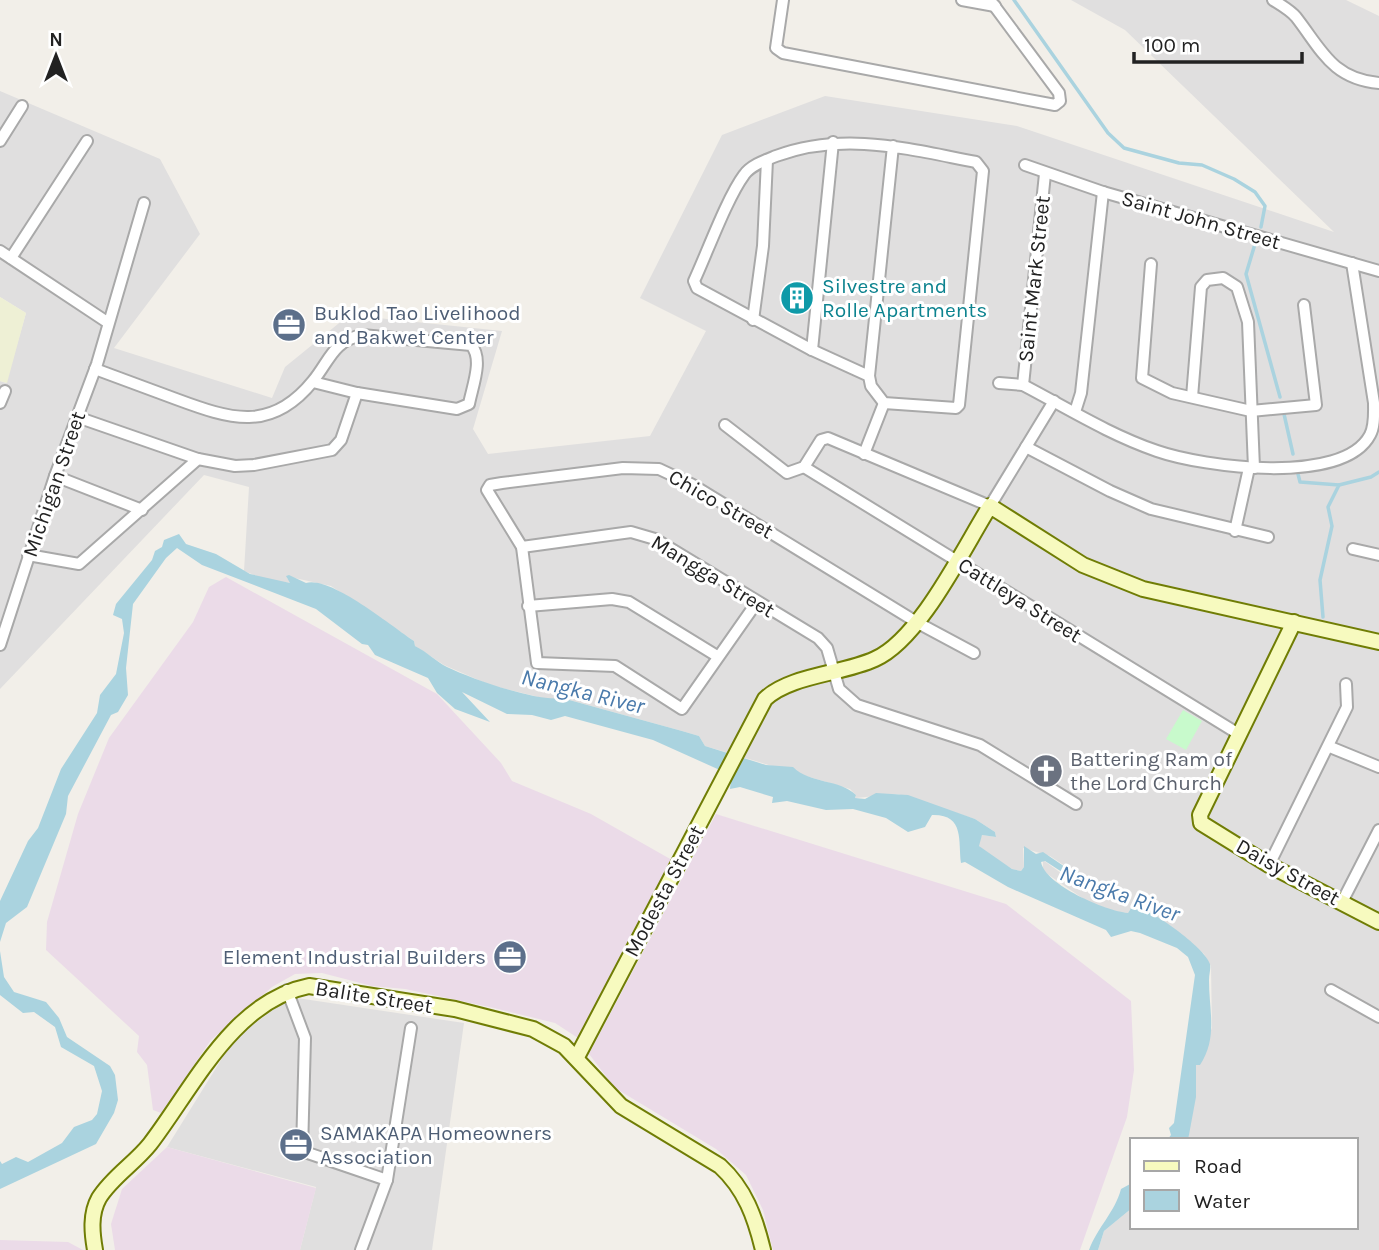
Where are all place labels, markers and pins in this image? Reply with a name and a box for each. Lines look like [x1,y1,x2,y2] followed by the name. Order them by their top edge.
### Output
[822,274,987,322] place label: Silvestre and Rolle Apartments
[778,279,816,317] building icon: Silvestre and Rolle Apartments
[314,301,521,349] place label: Buklod Tao Livelihood and Bakwet Center
[270,306,308,344] office icon: Buklod Tao Livelihood and Bakwet Center
[1070,747,1233,795] place label: Battering Ram of the Lord Church
[1027,752,1065,790] church icon: Battering Ram of the Lord Church
[491,938,529,976] office icon: Element Industrial Builders
[223,945,486,969] place label: Element Industrial Builders
[320,1121,552,1169] place label: SAMAKAPA Homeowners Association
[277,1126,315,1164] office icon: SAMAKAPA Homeowners Association

